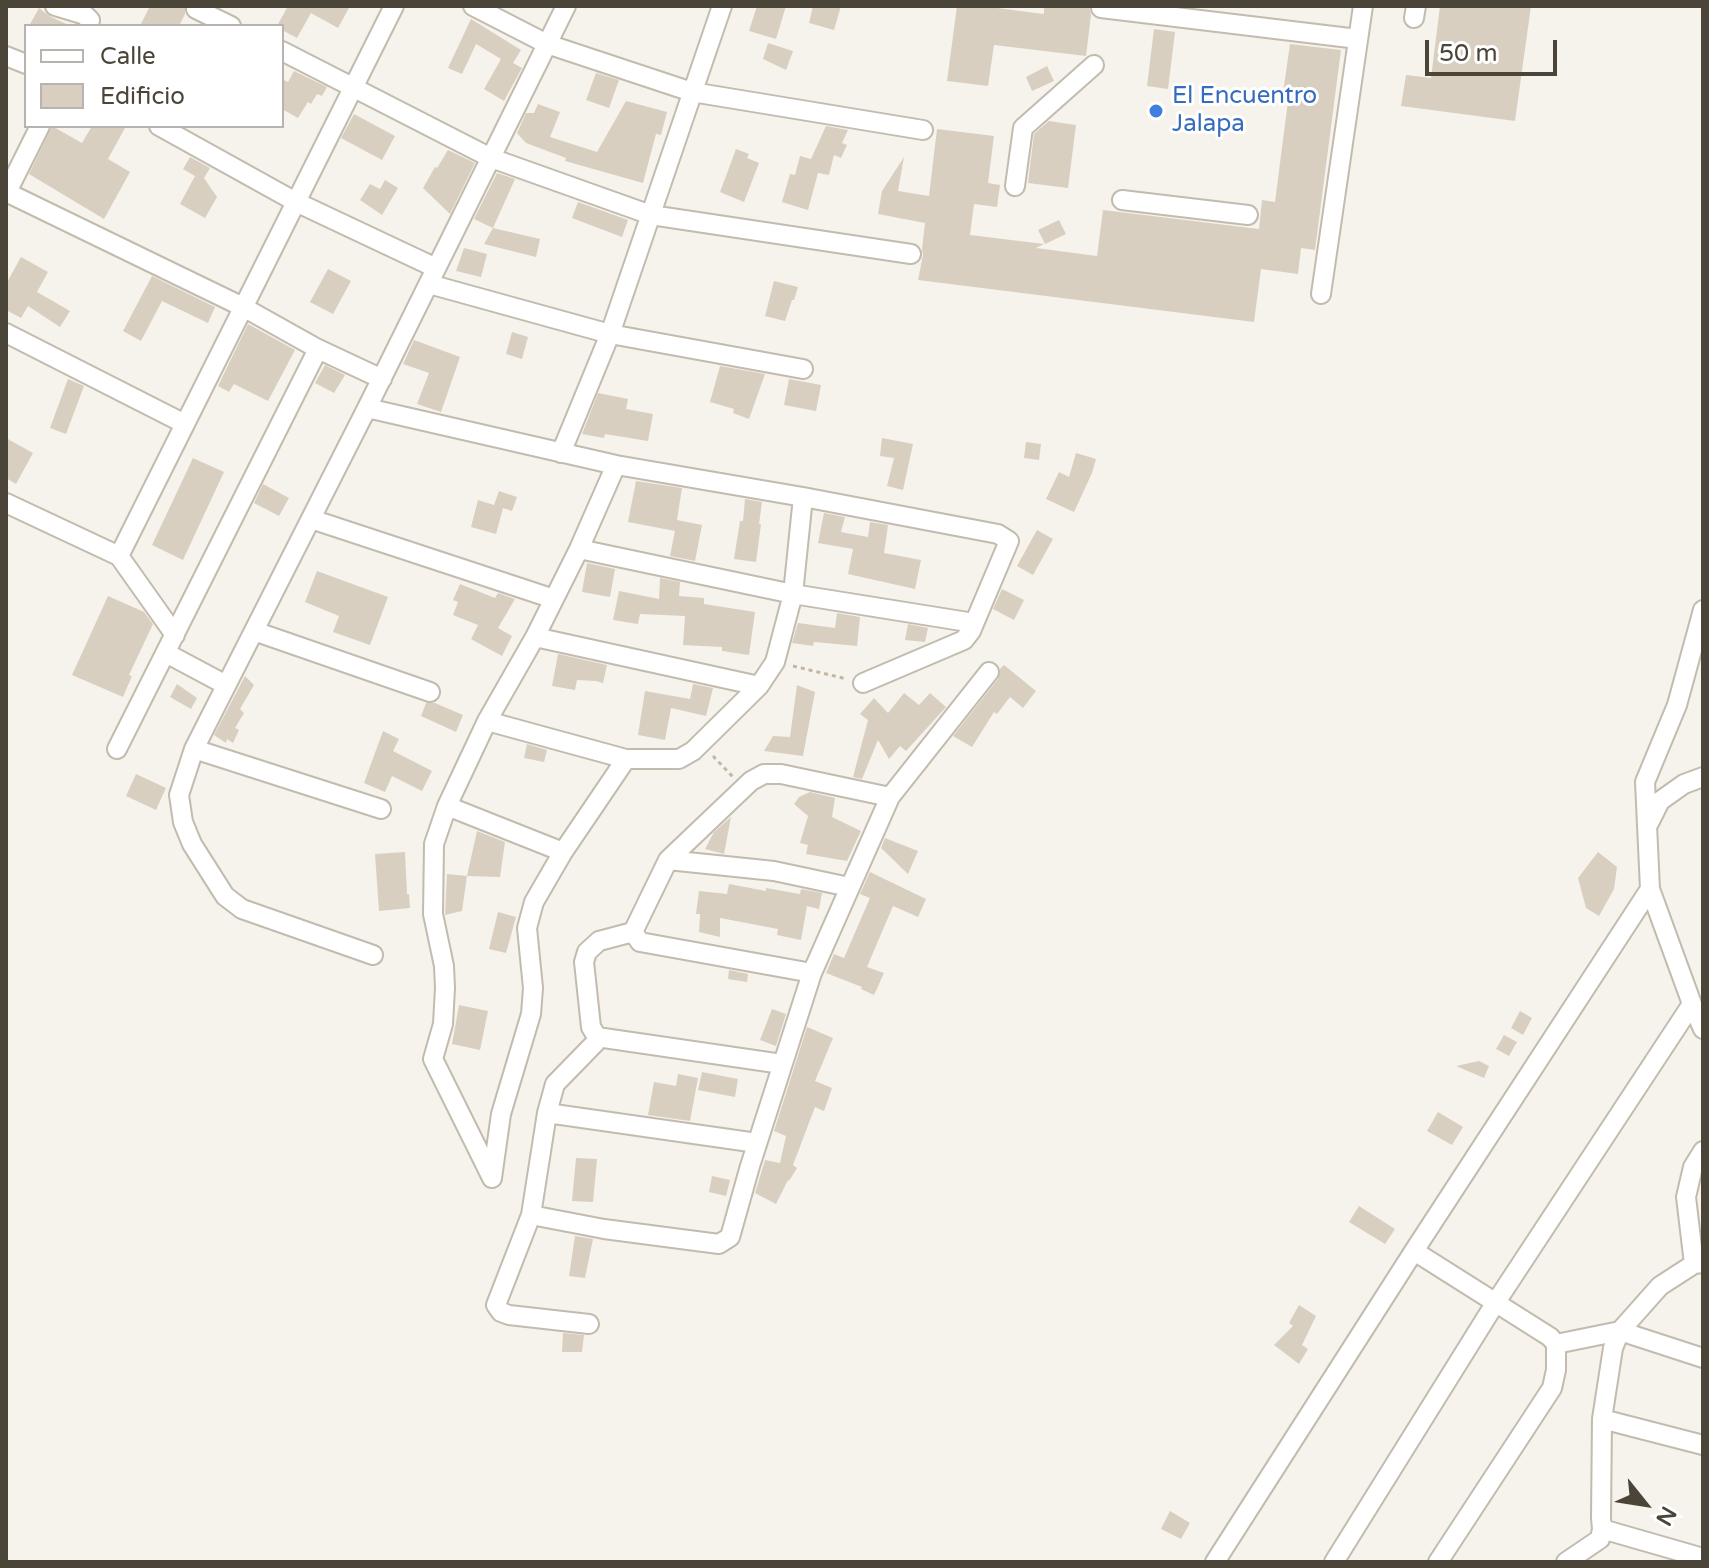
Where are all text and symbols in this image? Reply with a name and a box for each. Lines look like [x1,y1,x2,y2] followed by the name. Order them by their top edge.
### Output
[24,24,284,128] legend
[1429,24,1561,74] scale bar
[1439,39,1497,68] text: 50 m
[100,42,156,71] text: Calle
[100,82,185,111] text: Edificio
[1172,83,1317,139] place label: El Encuentro Jalapa
[1147,102,1165,120] marker: El Encuentro Jalapa
[1605,1464,1685,1544] north arrow
[1650,1502,1681,1530] text: N

